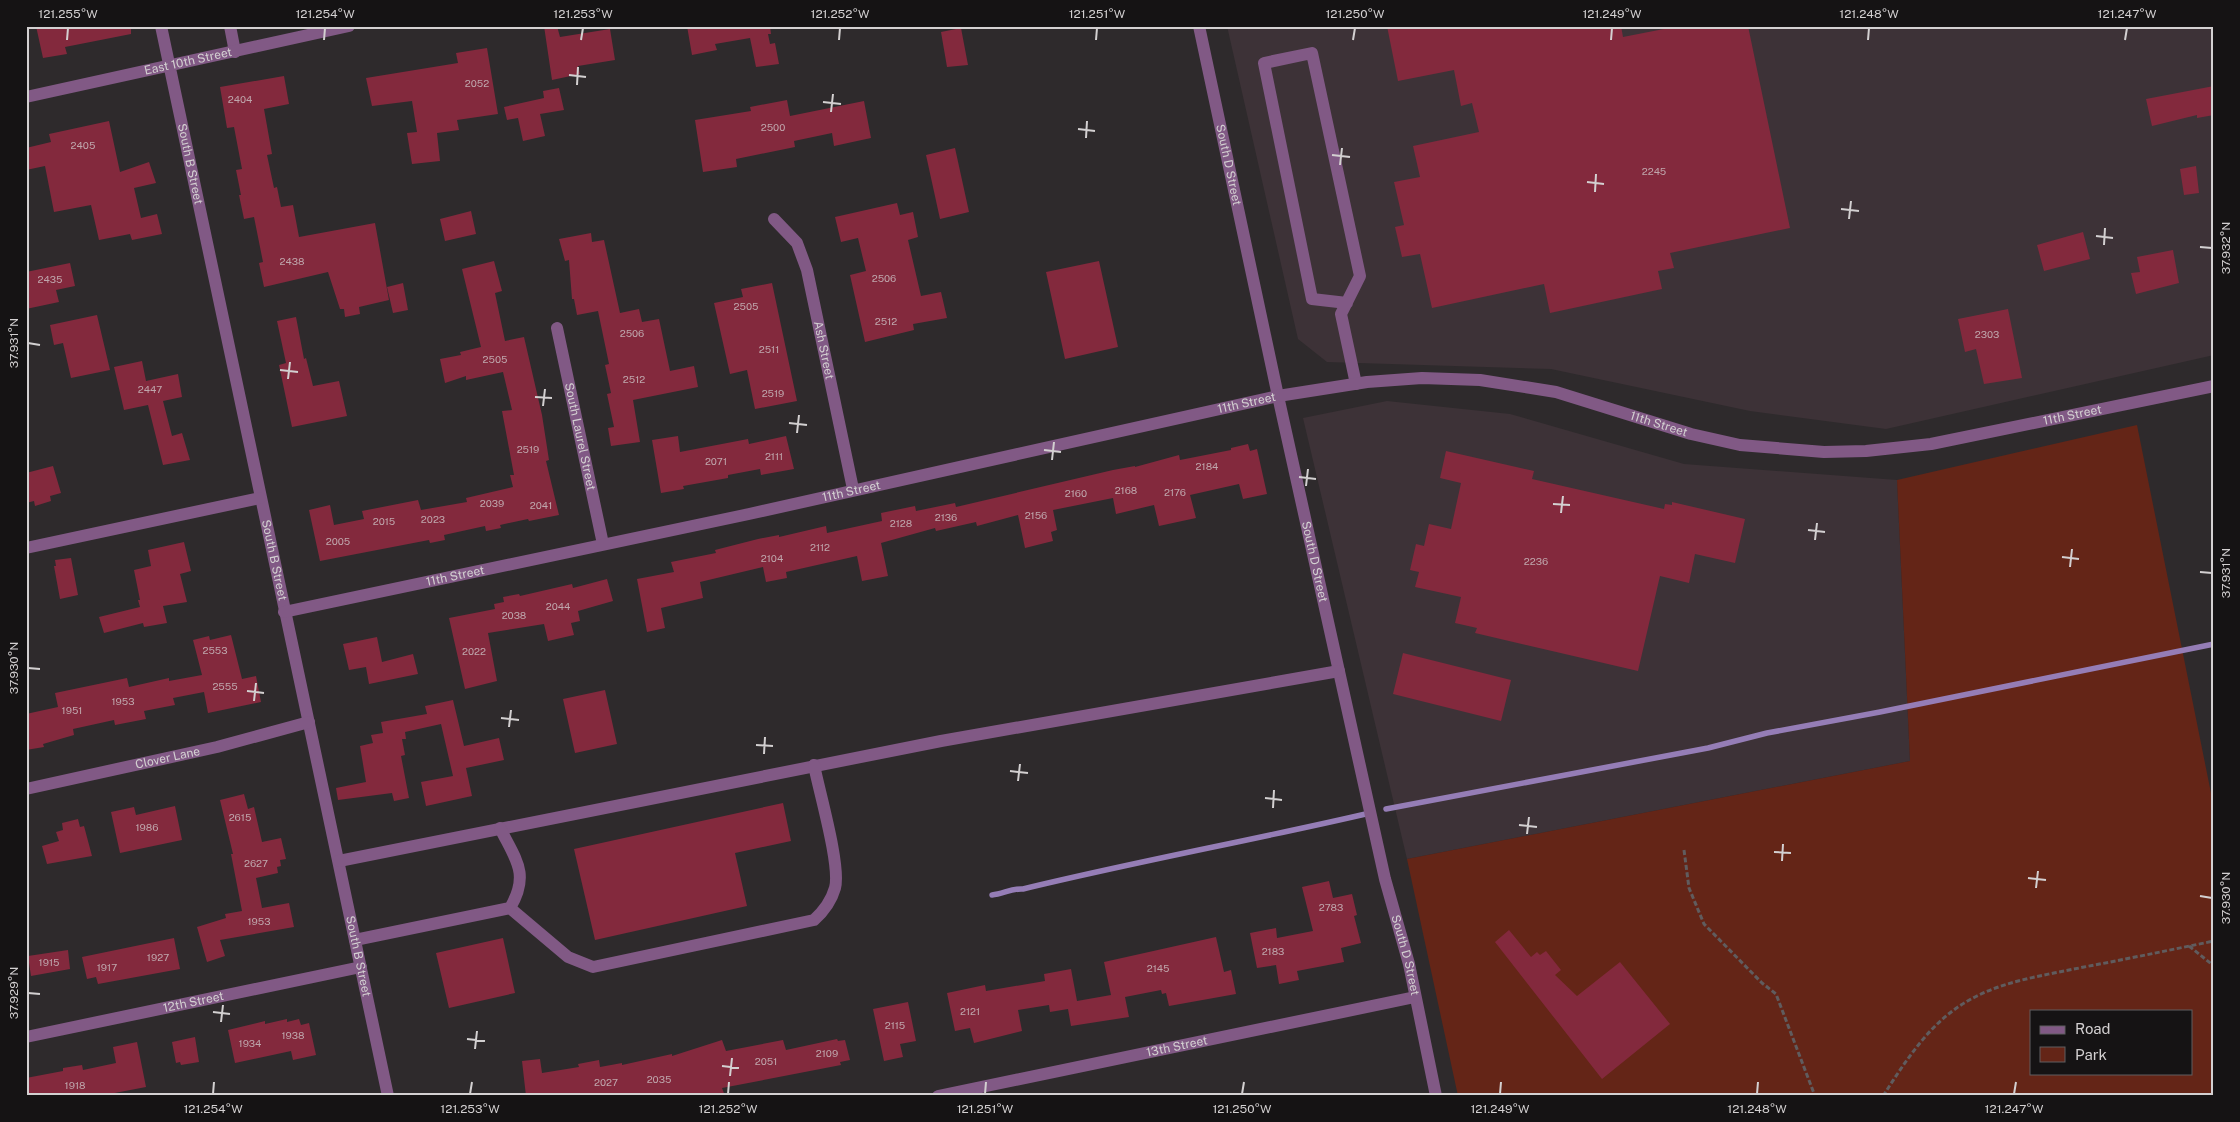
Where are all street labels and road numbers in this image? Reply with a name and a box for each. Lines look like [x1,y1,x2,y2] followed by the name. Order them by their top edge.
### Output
[143,45,234,78] street label: East 10th Street
[175,122,206,206] street label: South B Street
[1213,123,1244,207] street label: South D Street
[811,320,837,381] street label: Ash Street
[562,381,598,492] street label: South Laurel Street
[1216,390,1277,416] street label: 11th Street
[2042,402,2103,428] street label: 11th Street
[1628,408,1689,440] street label: 11th Street
[821,478,882,504] street label: 11th Street
[259,518,290,602] street label: South B Street
[1299,520,1331,604] street label: South D Street
[425,563,486,589] street label: 11th Street
[134,744,201,772] street label: Clover Lane
[1388,913,1422,997] street label: South D Street
[343,915,374,998] street label: South B Street
[162,989,225,1015] street label: 12th Street
[1145,1033,1209,1060] street label: 13th Street

